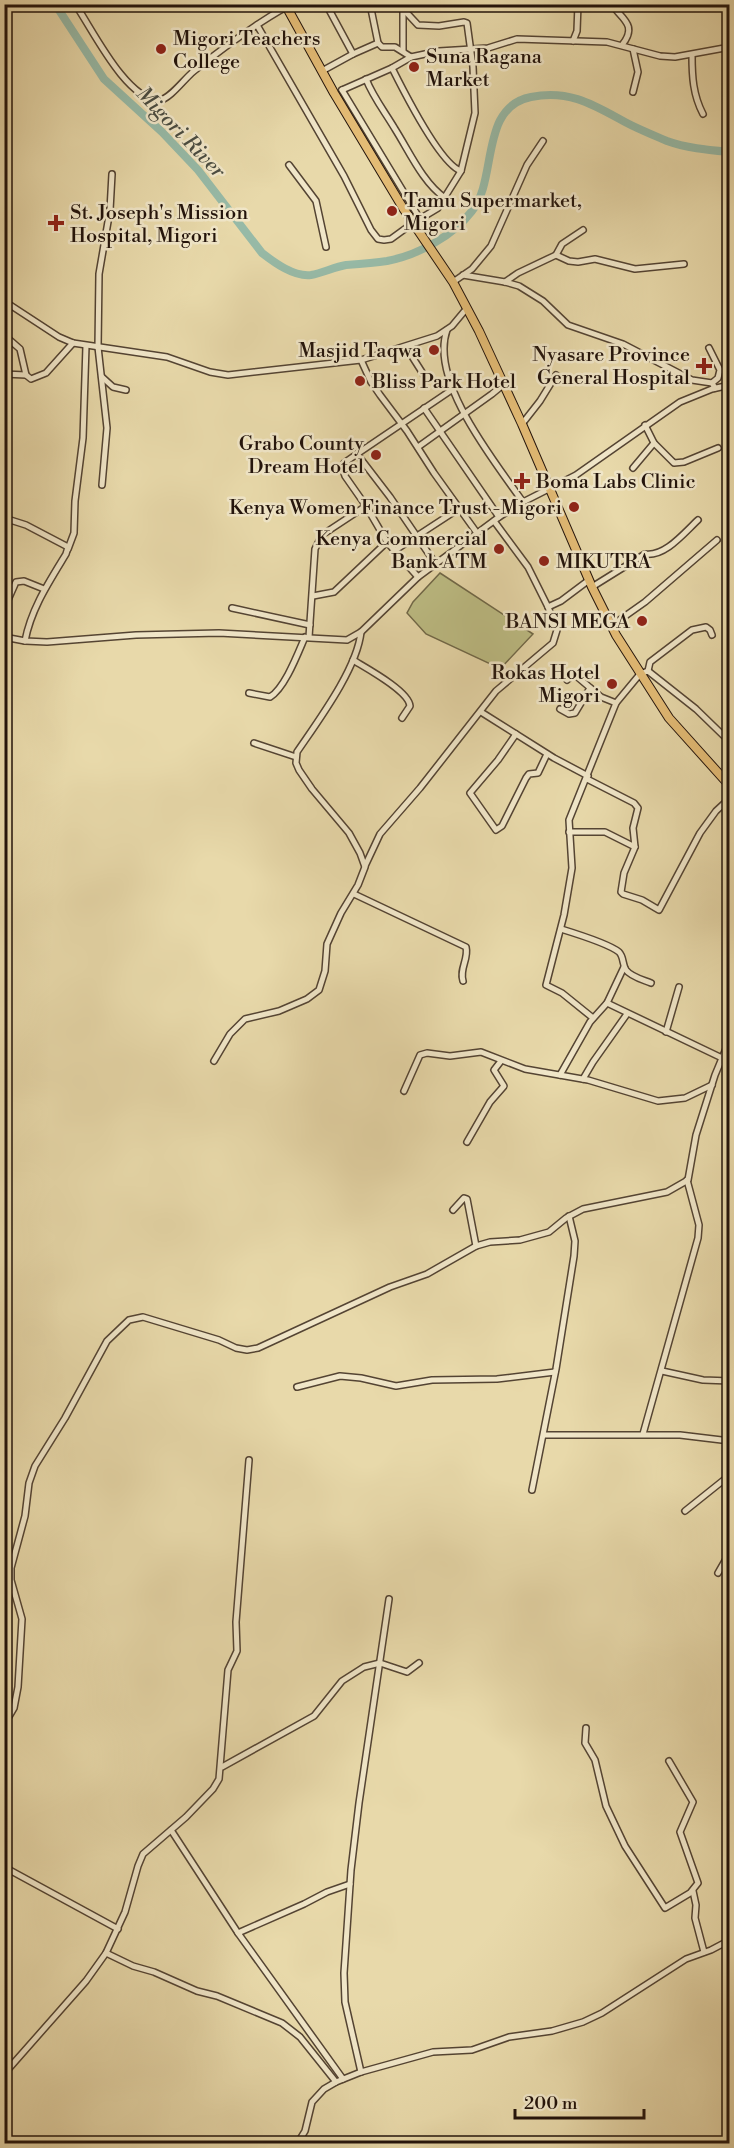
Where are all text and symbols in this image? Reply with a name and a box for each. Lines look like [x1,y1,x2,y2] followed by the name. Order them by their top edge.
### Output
[173,27,320,75] place label: Migori Teachers College
[154,42,168,56] marker: Migori Teachers College
[426,45,543,93] place label: Suna Ragana Market
[407,60,421,74] marker: Suna Ragana Market
[130,81,231,185] water label: Migori River
[404,189,582,237] place label: Tamu Supermarket, Migori
[70,201,248,249] place label: St. Joseph's Mission Hospital, Migori
[385,204,399,218] marker: Tamu Supermarket, Migori
[47,214,65,232] marker: St. Joseph's Mission Hospital, Migori
[298,339,423,364] place label: Masjid Taqwa
[427,343,441,357] marker: Masjid Taqwa
[532,343,690,391] place label: Nyasare Province General Hospital
[695,357,713,375] marker: Nyasare Province General Hospital
[371,370,516,395] place label: Bliss Park Hotel
[353,374,367,388] marker: Bliss Park Hotel
[239,432,364,480] place label: Grabo County Dream Hotel
[369,448,383,462] marker: Grabo County Dream Hotel
[535,470,696,495] place label: Boma Labs Clinic
[513,472,531,490] marker: Boma Labs Clinic
[229,496,562,521] place label: Kenya Women Finance Trust -Migori
[567,500,581,514] marker: Kenya Women Finance Trust -Migori
[316,527,487,575] place label: Kenya Commercial Bank ATM
[492,542,506,556] marker: Kenya Commercial Bank ATM
[556,550,653,575] place label: MIKUTRA
[537,554,551,568] marker: MIKUTRA
[505,610,631,635] place label: BANSI MEGA
[635,614,649,628] marker: BANSI MEGA
[491,661,600,709] place label: Rokas Hotel Migori
[605,677,619,691] marker: Rokas Hotel Migori
[515,2082,644,2120] scale bar
[524,2092,578,2115] text: 200 m

